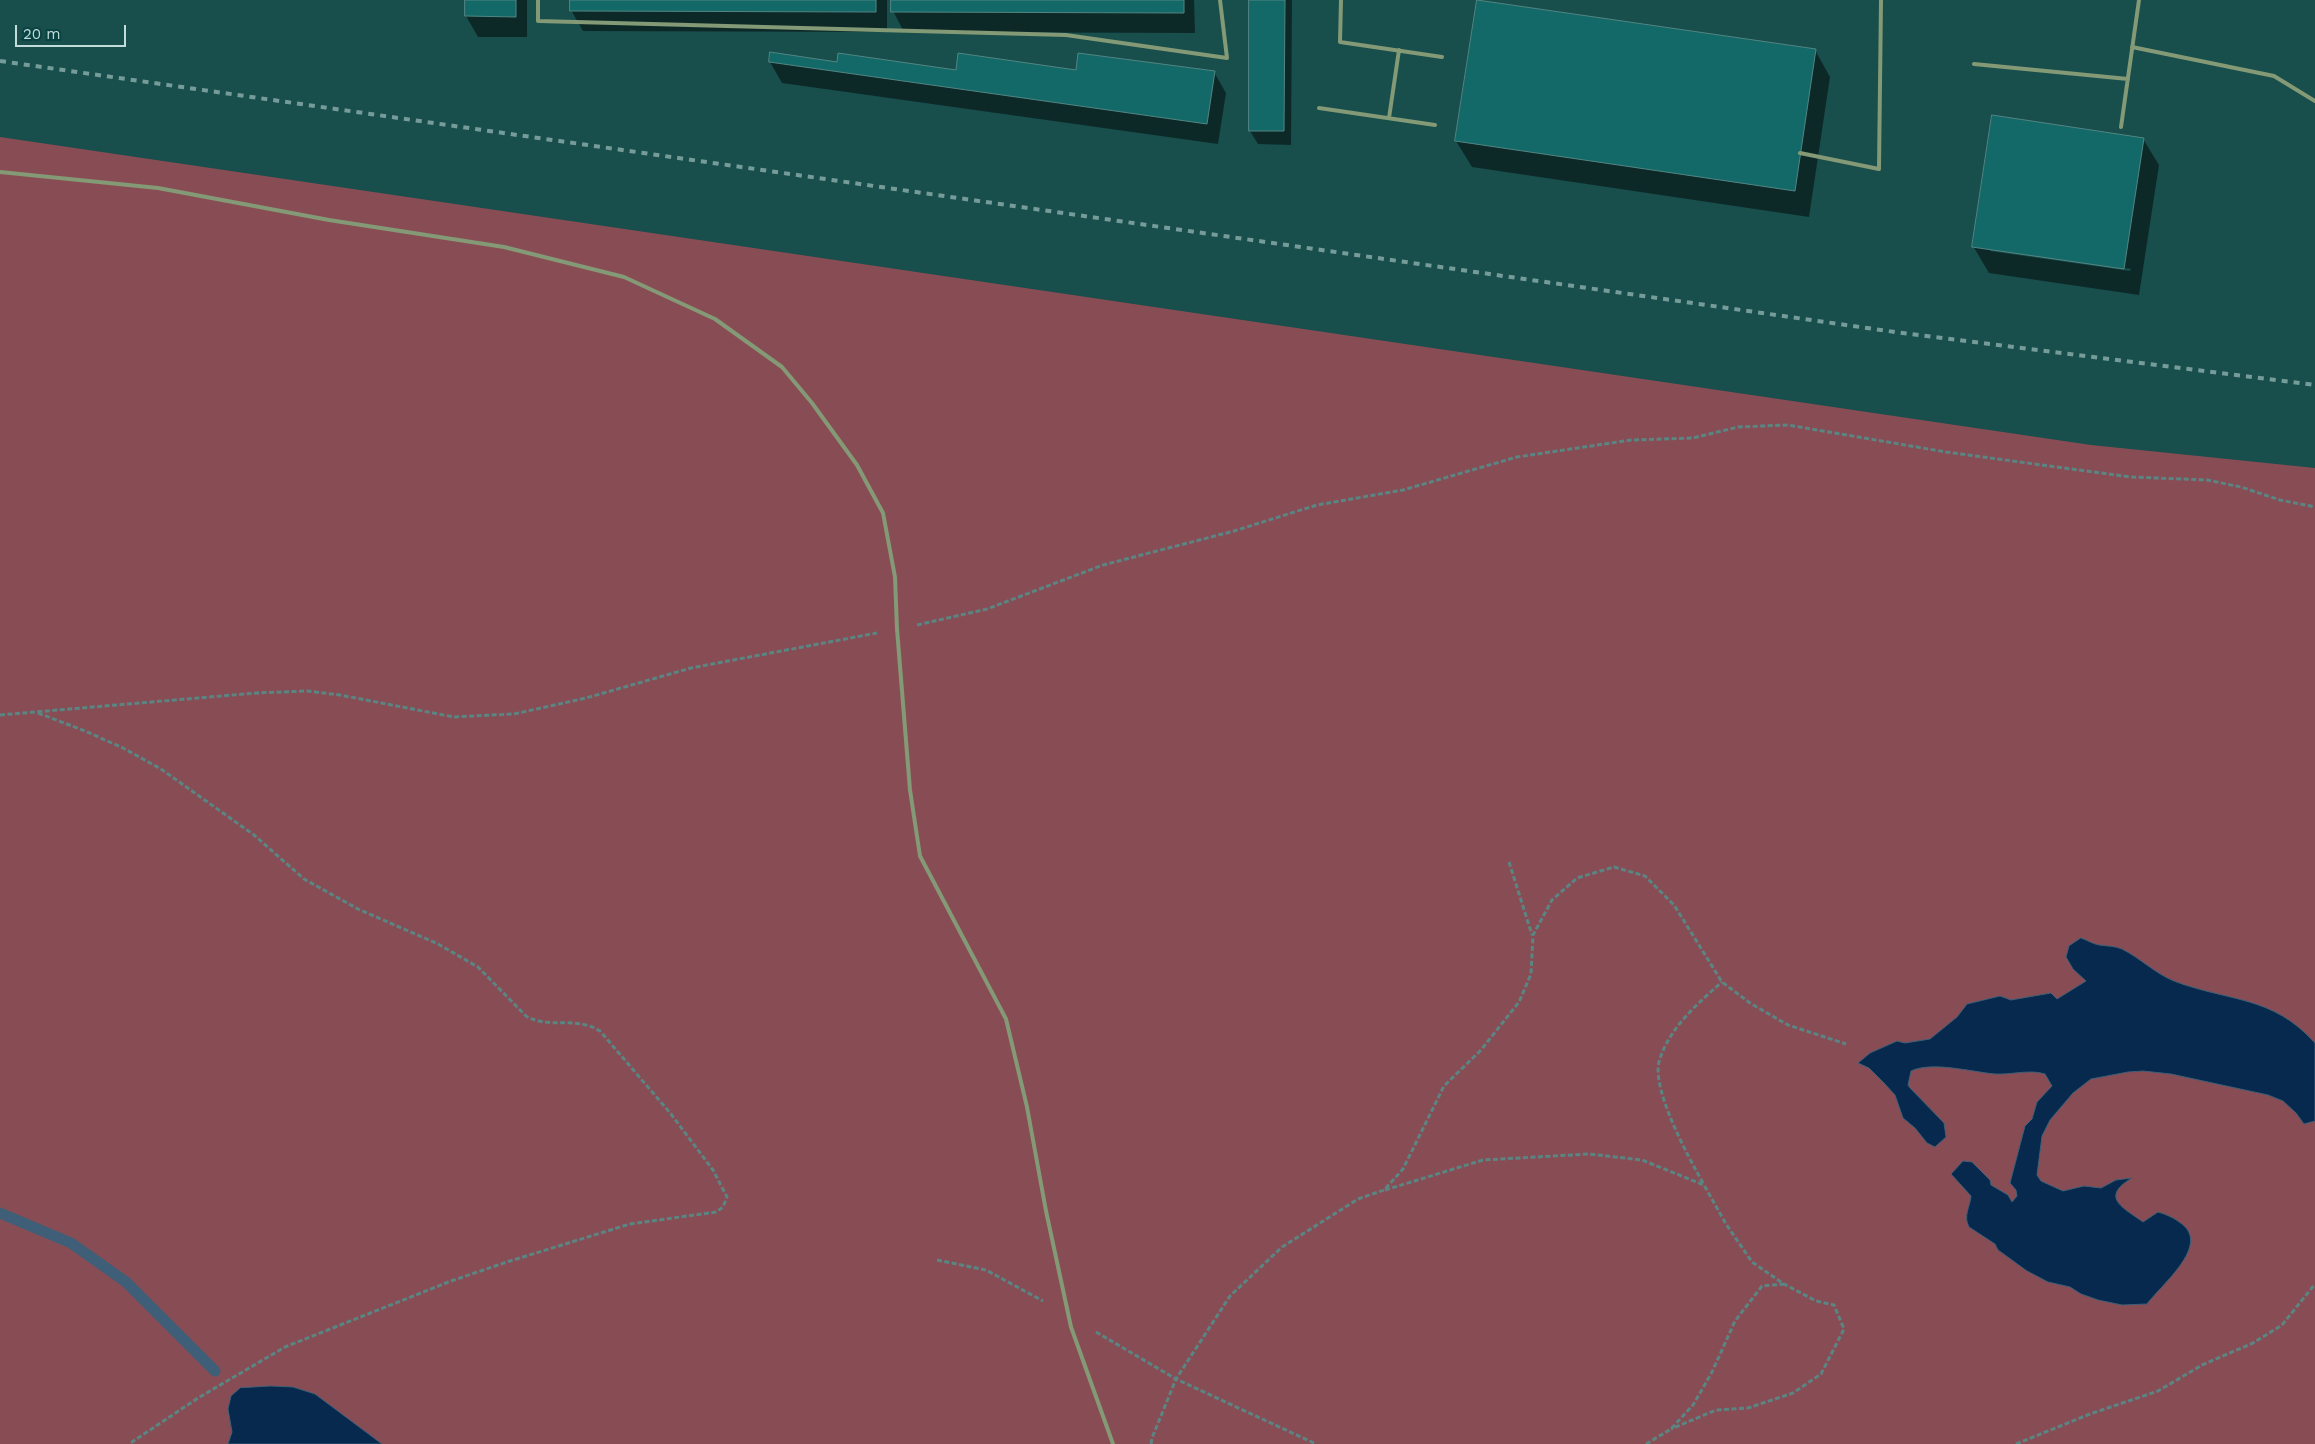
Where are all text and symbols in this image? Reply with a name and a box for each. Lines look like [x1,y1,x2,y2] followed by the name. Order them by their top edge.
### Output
[18,15,129,47] scale bar
[23,25,61,43] text: 20 m

